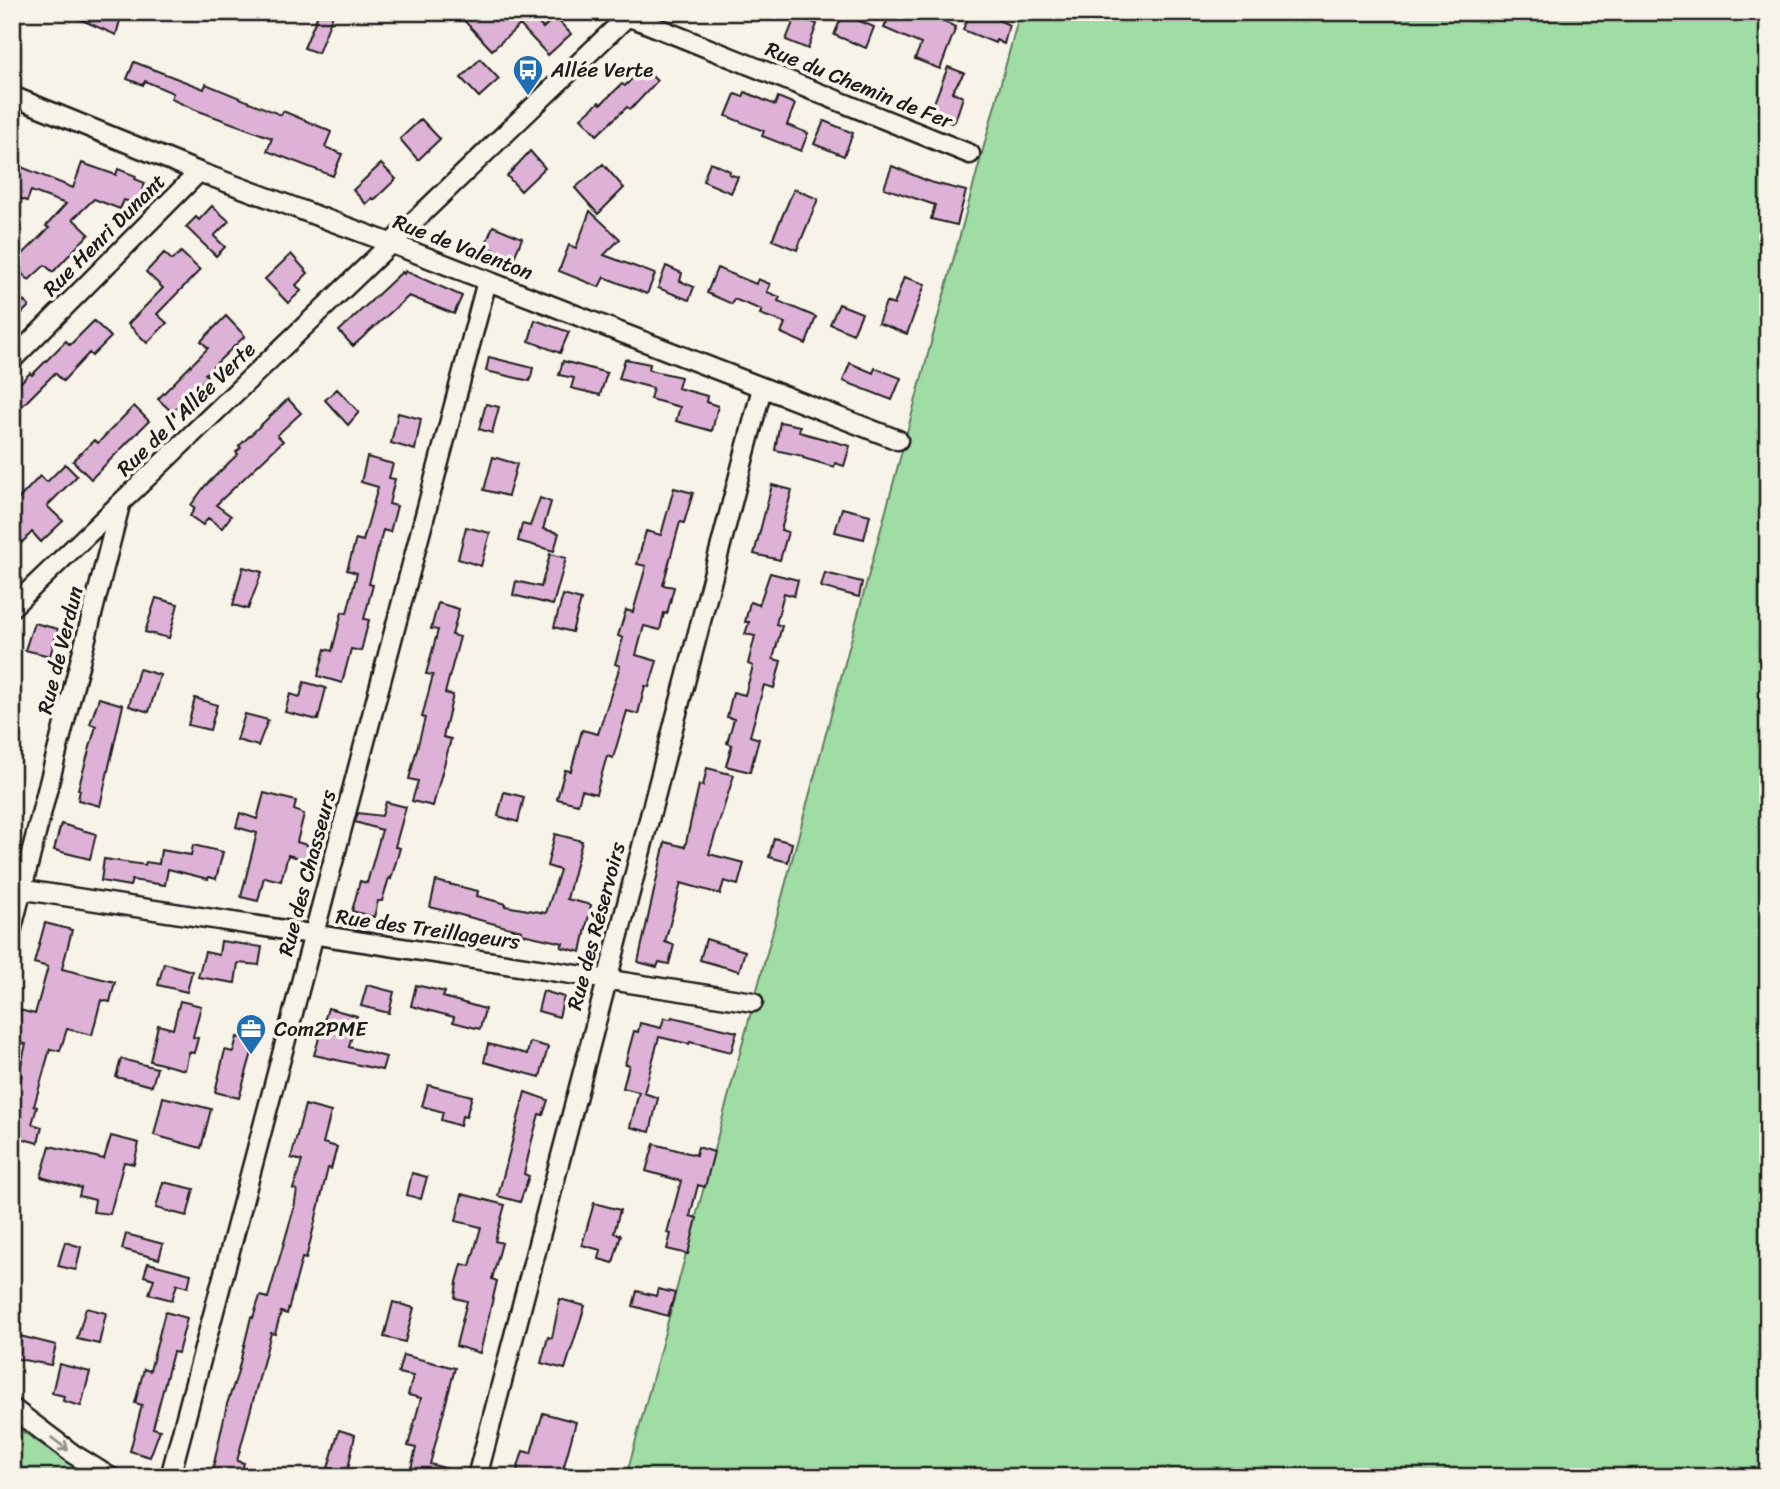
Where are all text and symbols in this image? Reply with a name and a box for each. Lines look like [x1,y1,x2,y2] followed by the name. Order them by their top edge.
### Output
[760,30,960,140] street label: Rue du Chemin de Fer
[550,51,653,89] place label: Allée Verte
[511,53,545,97] bus stop icon: Allée Verte
[33,164,175,306] street label: Rue Henri Dunant
[387,203,539,291] street label: Rue de Valenton
[107,332,265,486] street label: Rue de l'Allée Verte
[26,582,94,718] street label: Rue de Verdun
[267,785,348,960] street label: Rue des Chasseurs
[555,837,637,1014] street label: Rue des Réservoirs
[333,897,523,961] street label: Rue des Treillageurs
[274,1010,368,1048] place label: Com2PME
[234,1012,268,1056] office icon: Com2PME
[50,1437,69,1451] one-way arrow

